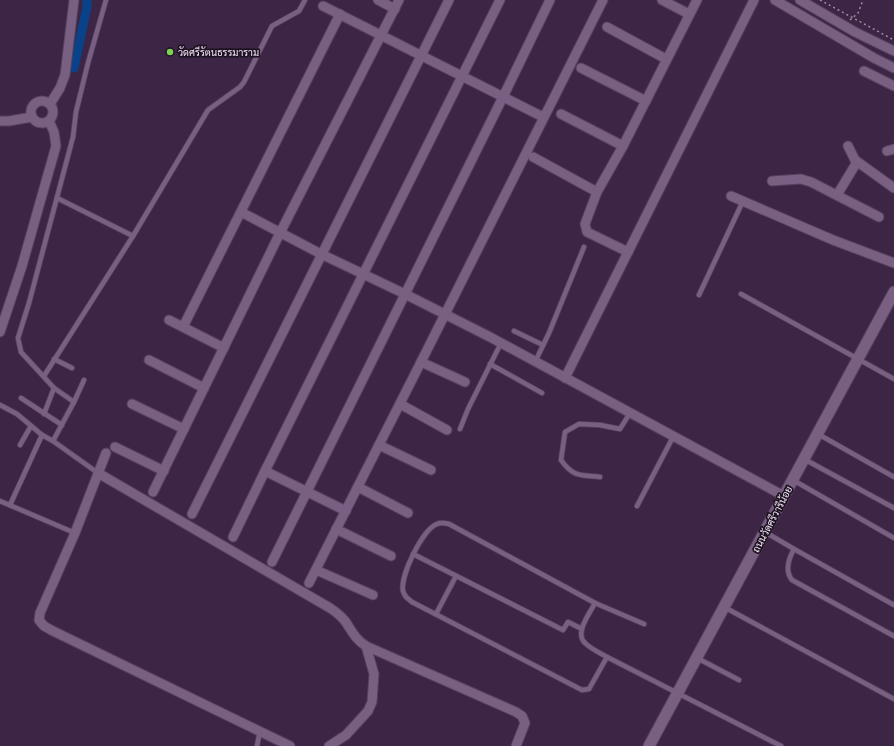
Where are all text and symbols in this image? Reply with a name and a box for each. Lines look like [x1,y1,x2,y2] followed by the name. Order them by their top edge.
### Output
[178,45,259,59] place label: วัดศรีรัตนธรรมาราม
[165,47,175,57] marker: วัดศรีรัตนธรรมาราม
[749,483,795,555] street label: ถนนวัดศรีวารีน้อย

